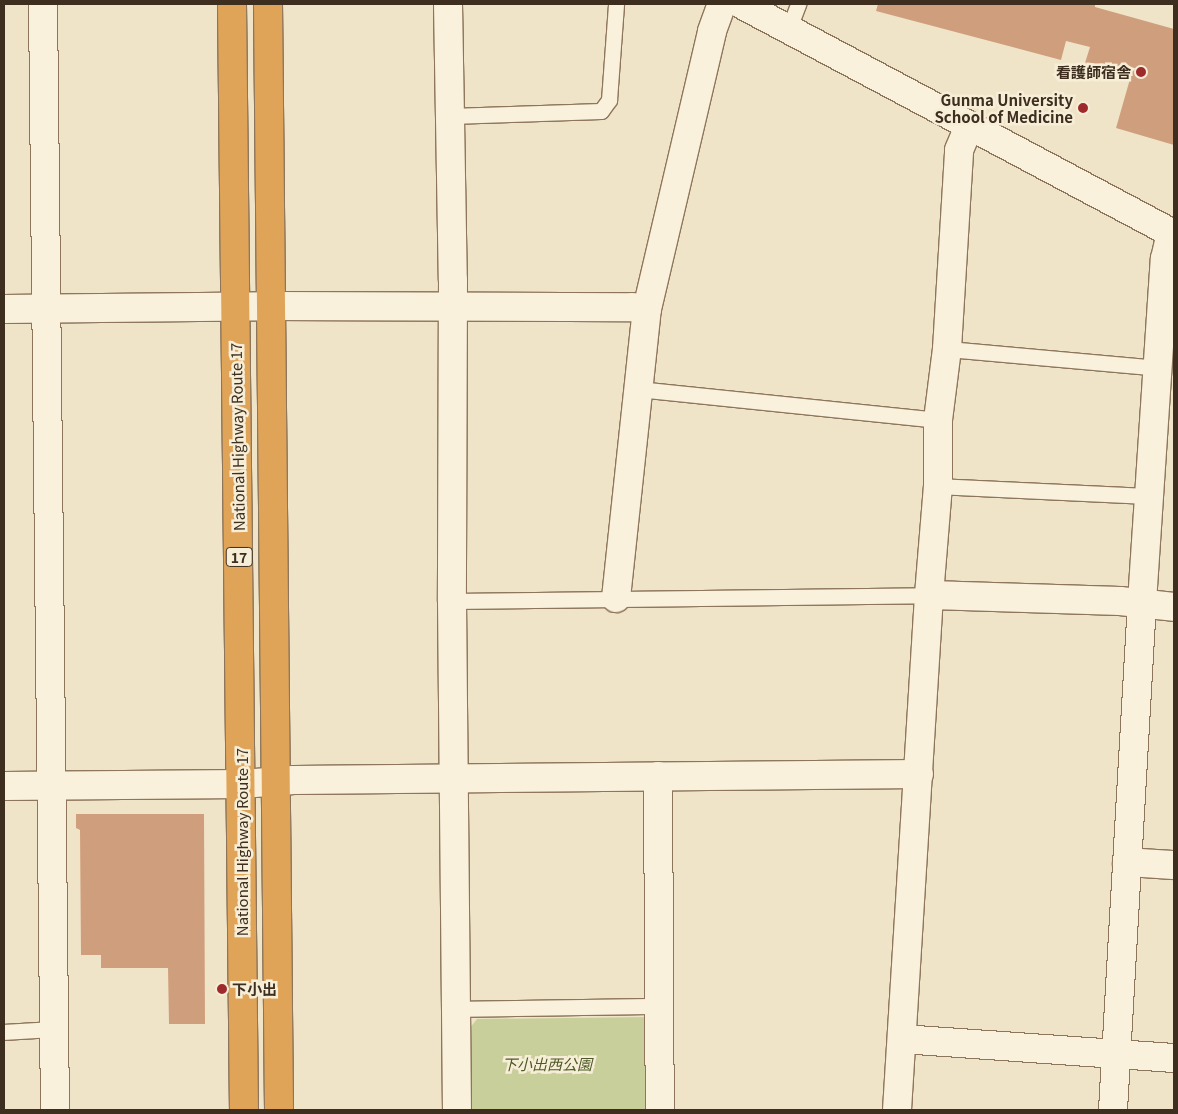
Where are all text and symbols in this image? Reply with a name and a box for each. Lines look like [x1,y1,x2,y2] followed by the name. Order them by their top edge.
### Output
[1056,63,1131,81] place label: 看護師宿舎
[1135,66,1147,78] marker: 看護師宿舎
[934,90,1073,125] place label: Gunma University School of Medicine
[1077,102,1089,114] marker: Gunma University School of Medicine
[226,343,248,531] street label: National Highway Route 17
[225,546,253,568] road number: 17
[233,748,251,936] street label: National Highway Route 17
[232,980,277,998] place label: 下小出
[216,983,228,995] marker: 下小出
[502,1055,592,1073] park label: 下小出西公園

